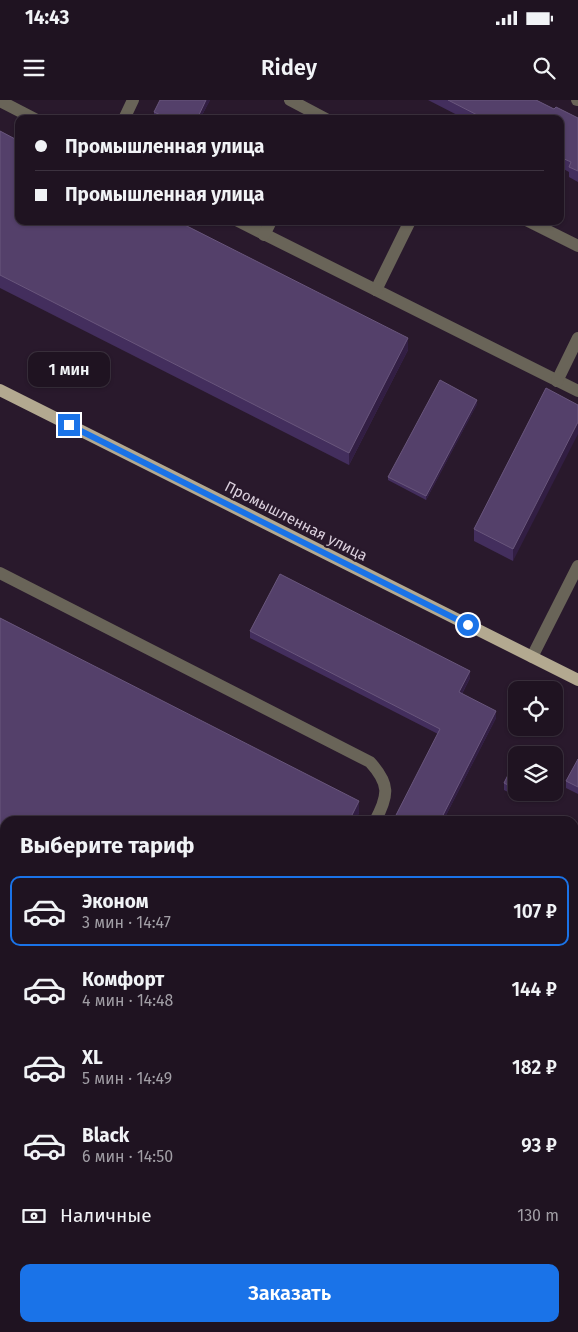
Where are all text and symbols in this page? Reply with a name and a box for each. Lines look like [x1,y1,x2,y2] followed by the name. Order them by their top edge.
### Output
[25,6,69,29] text: 14:43
[20,54,48,82] icon: menu
[261,54,317,81] text: Ridey
[530,54,558,82] icon: search
[65,135,265,158] text: Промышленная улица
[65,183,265,206] text: Промышленная улица
[28,352,110,388] callout: 1 мин
[49,360,89,379] text: 1 мин
[58,414,80,436] route end
[222,477,370,565] street label: Промышленная улица
[457,614,479,636] route start
[508,681,563,801] map controls
[508,681,563,736] button: locate
[508,746,563,801] button: layers
[20,832,195,859] text: Выберите тариф
[22,889,67,934] icon: car
[82,890,149,913] text: Эконом
[513,900,557,923] text: 107 ₽
[82,913,171,932] text: 3 мин · 14:47
[22,967,67,1012] icon: car
[82,968,164,991] text: Комфорт
[511,978,557,1001] text: 144 ₽
[82,991,173,1010] text: 4 мин · 14:48
[22,1045,67,1090] icon: car
[82,1046,103,1069] text: XL
[512,1056,557,1079] text: 182 ₽
[82,1069,172,1088] text: 5 мин · 14:49
[22,1123,67,1168] icon: car
[82,1124,129,1147] text: Black
[521,1134,557,1157] text: 93 ₽
[82,1147,173,1166] text: 6 мин · 14:50
[20,1202,48,1230] icon: cash
[60,1204,152,1227] text: Наличные
[517,1206,559,1225] text: 130 m
[20,1264,559,1322] button: Заказать

